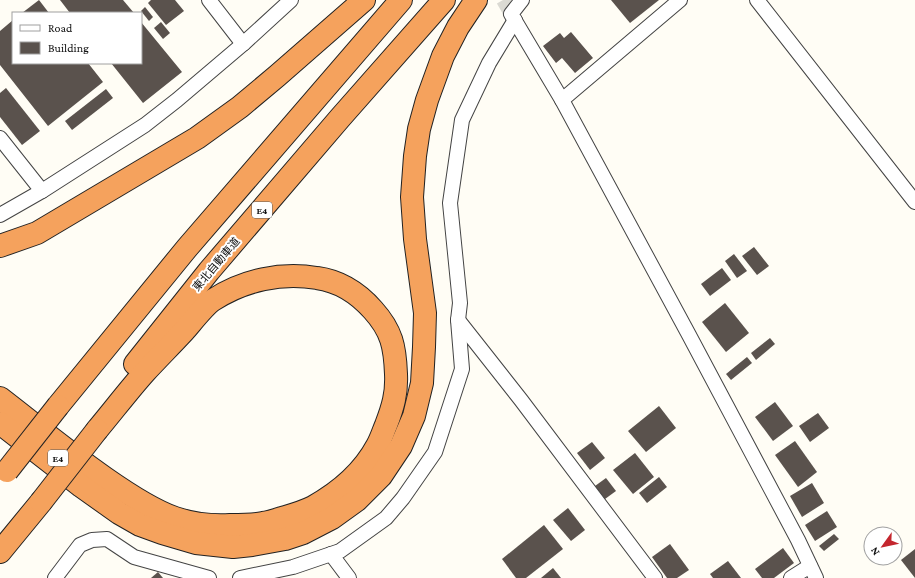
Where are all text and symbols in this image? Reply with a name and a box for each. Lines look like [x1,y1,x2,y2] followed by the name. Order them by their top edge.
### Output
[12,12,142,64] legend
[48,21,73,35] text: Road
[48,41,89,55] text: Building
[252,202,272,218] road number: E4
[190,235,242,293] street label: 東北自動車道
[48,450,68,466] road number: E4
[863,526,903,566] north arrow
[867,545,882,558] text: N

